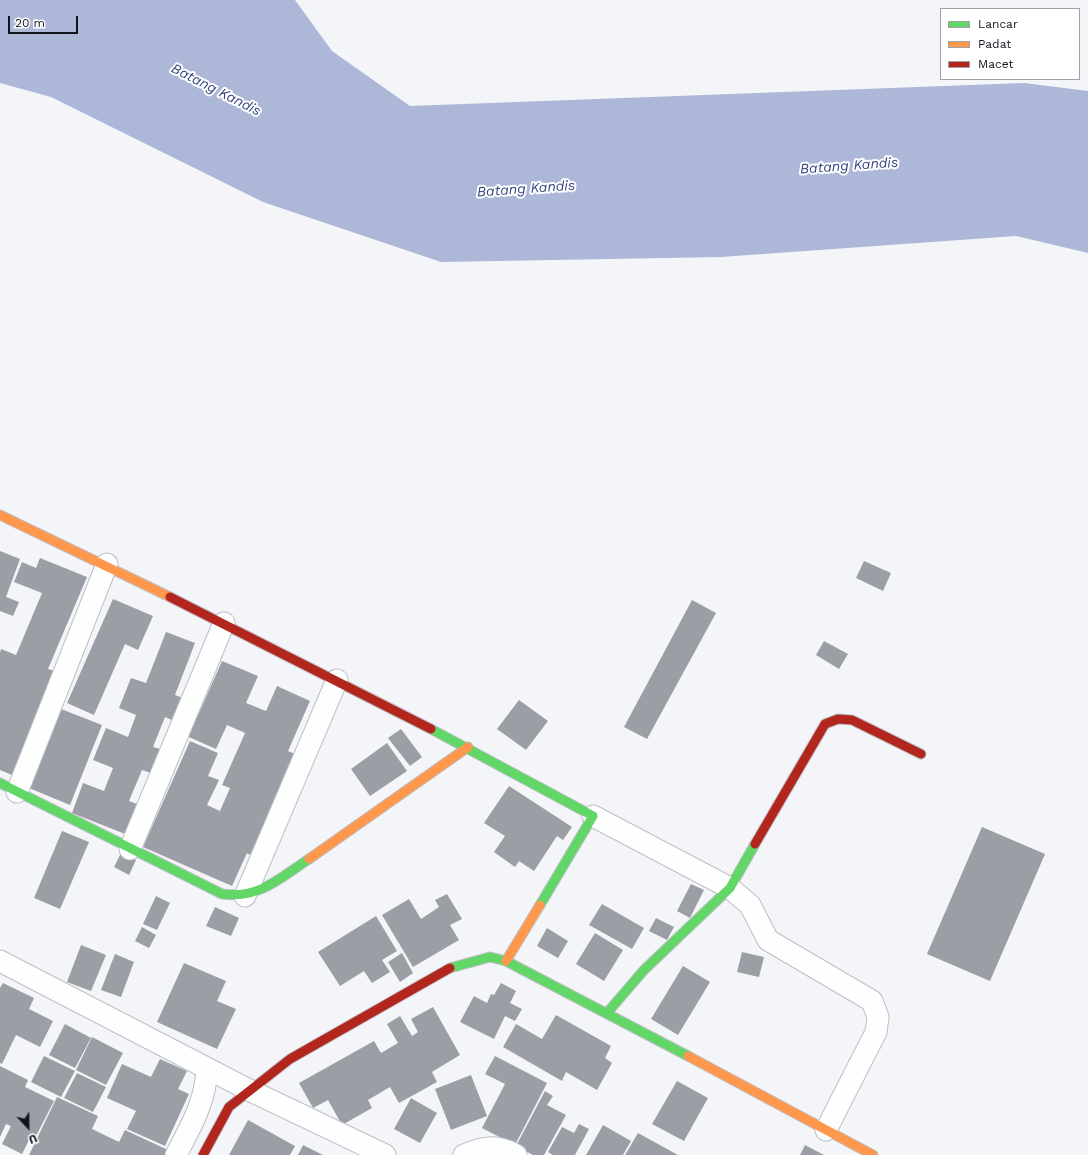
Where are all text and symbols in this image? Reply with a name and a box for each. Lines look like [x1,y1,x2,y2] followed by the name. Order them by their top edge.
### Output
[10,8,80,34] scale bar
[940,8,1080,80] legend
[15,16,45,30] text: 20 m
[978,17,1018,31] text: Lancar
[978,37,1011,51] text: Padat
[978,57,1013,71] text: Macet
[168,60,264,120] water label: Batang Kandis
[799,154,899,178] water label: Batang Kandis
[476,177,576,201] water label: Batang Kandis
[8,1107,48,1147] north arrow
[27,1131,39,1146] text: U

